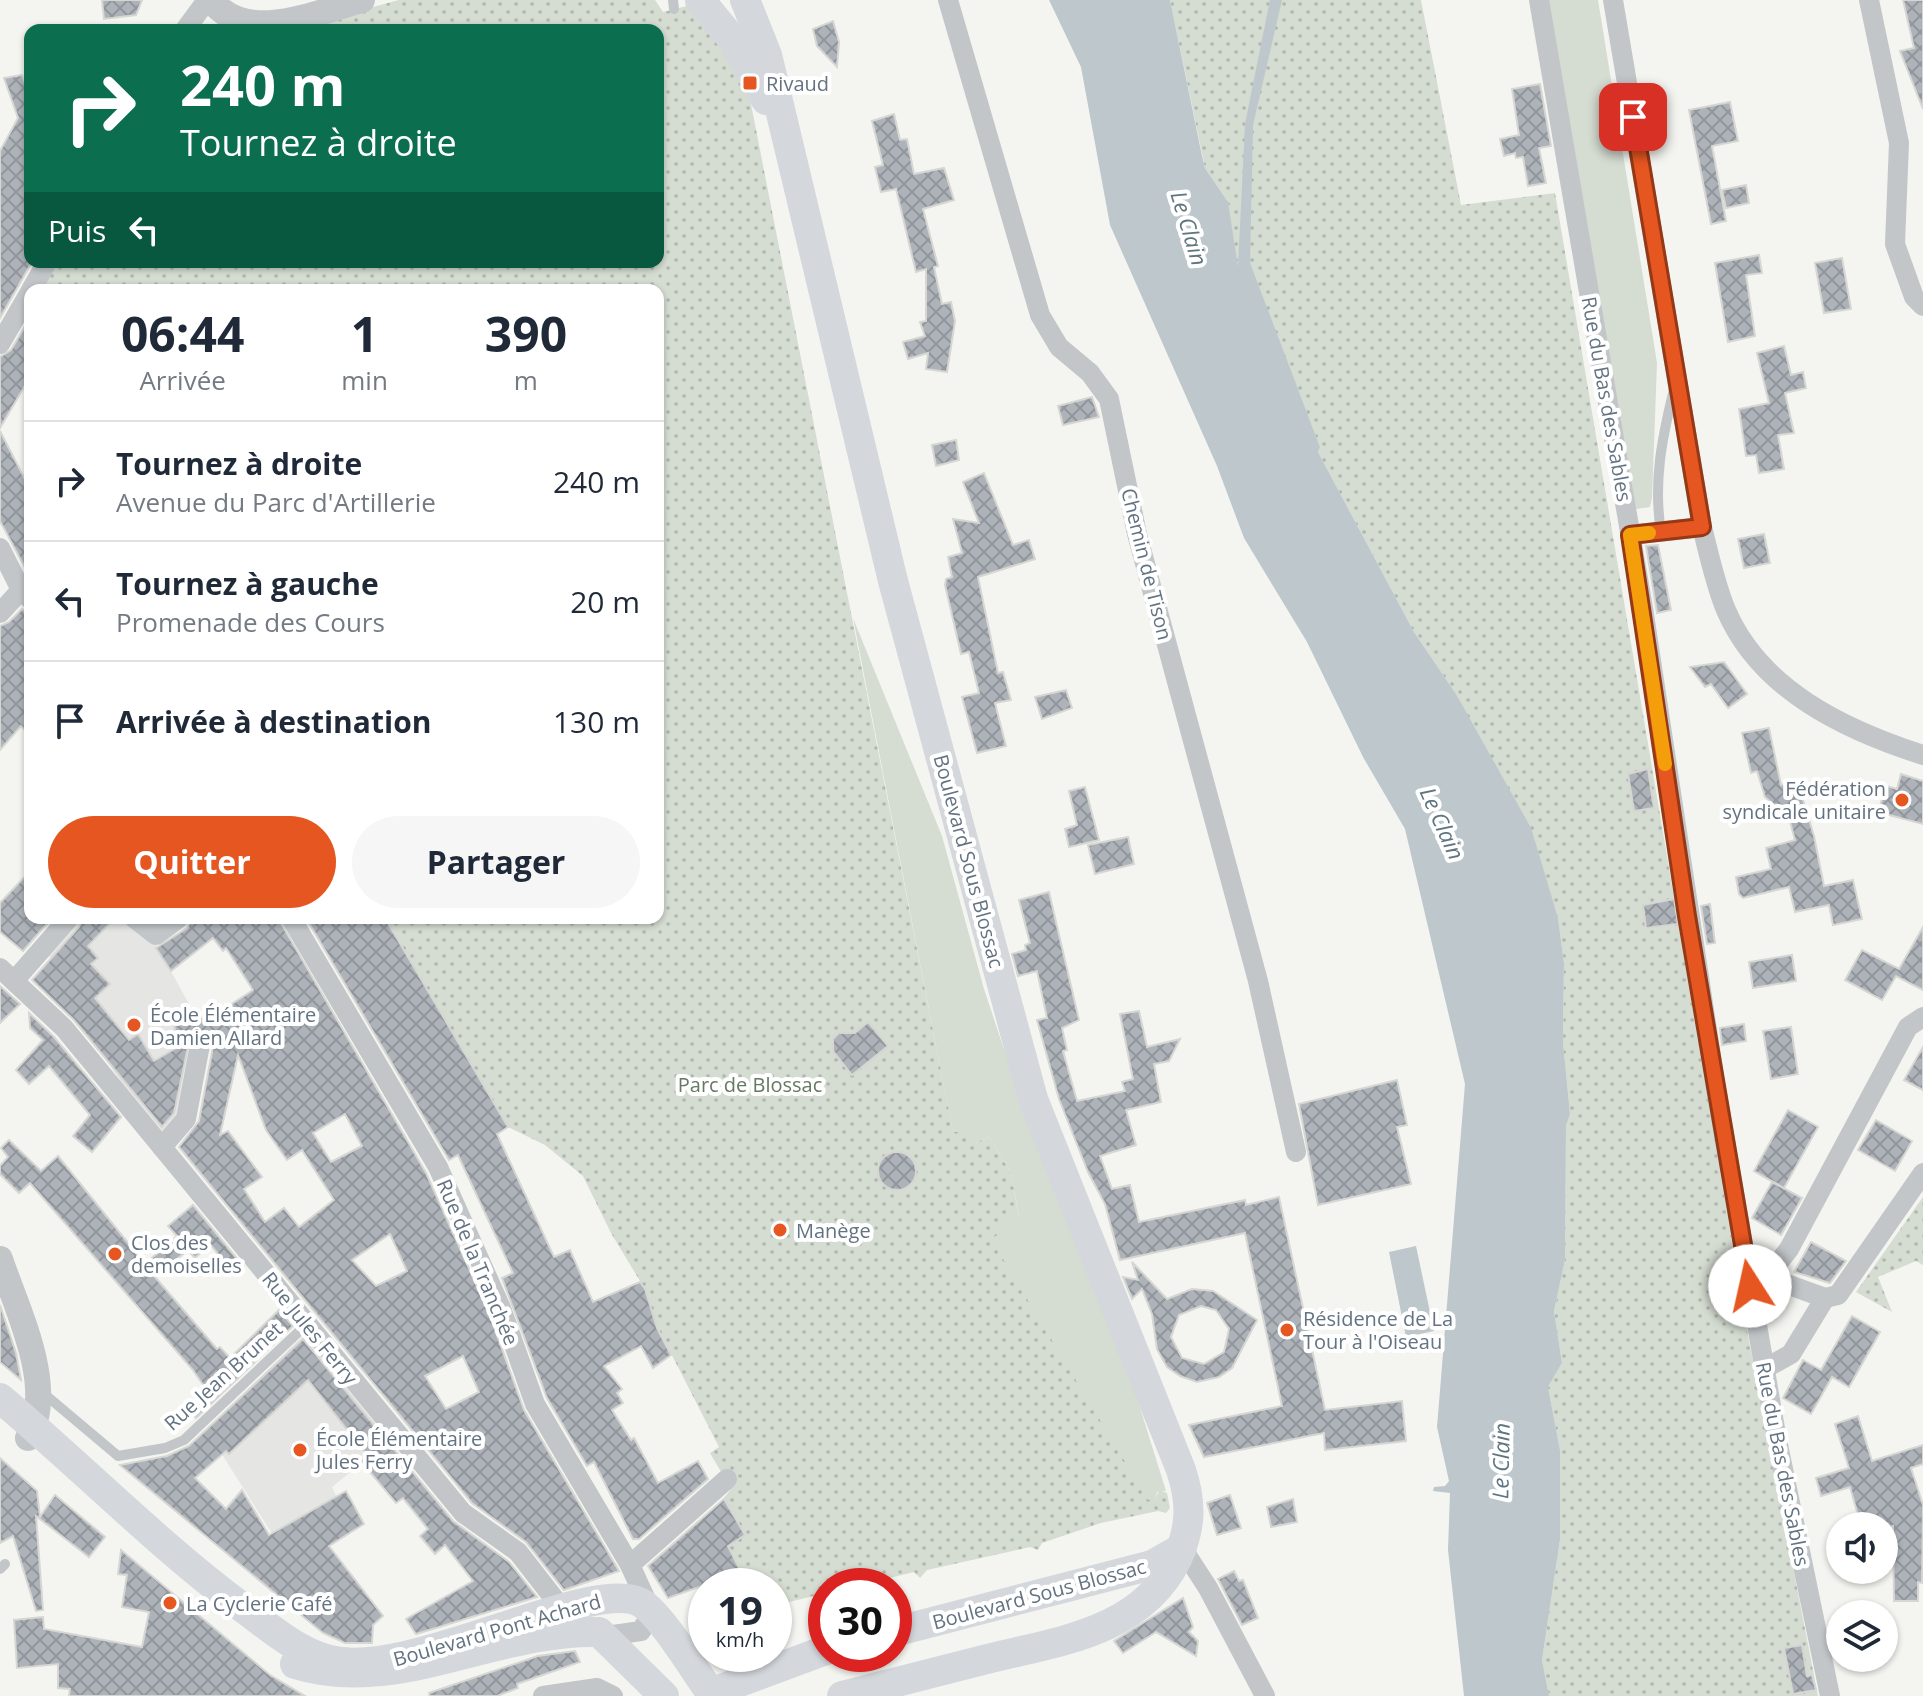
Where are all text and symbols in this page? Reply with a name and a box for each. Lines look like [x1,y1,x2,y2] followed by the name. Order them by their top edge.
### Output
[180,46,346,122] text: 240 m
[48,56,152,160] icon: right
[766,70,829,97] place label: Rivaud
[741,74,759,92] marker: Rivaud
[1599,83,1667,151] pin
[1611,95,1655,139] icon: arrive
[180,118,457,167] text: Tournez à droite
[1164,187,1216,269] water label: Le Clain
[122,208,166,252] icon: left
[48,210,106,251] text: Puis
[1576,294,1638,504] street label: Rue du Bas des Sables
[121,301,244,366] text: 06:44
[351,301,378,366] text: 1
[485,301,567,366] text: 390
[139,362,226,398] text: Arrivée
[341,362,388,398] text: min
[514,362,538,398] text: m
[116,443,362,484] text: Tournez à droite
[48,459,92,503] icon: right
[553,461,640,502] text: 240 m
[116,484,436,520] text: Avenue du Parc d'Artillerie
[1115,485,1179,643] street label: Chemin de Tison
[116,563,379,604] text: Tournez à gauche
[48,579,92,623] icon: left
[570,581,640,622] text: 20 m
[116,604,385,640] text: Promenade des Cours
[48,699,92,743] icon: arrive
[116,701,431,742] text: Arrivée à destination
[553,701,640,742] text: 130 m
[927,751,1011,971] street label: Boulevard Sous Blossac
[1722,775,1886,825] place label: Fédération syndicale unitaire
[1414,782,1472,864] water label: Le Clain
[1893,791,1911,809] marker: Fédération syndicale unitaire
[48,816,336,908] button: Quitter
[352,816,640,908] button: Partager
[150,1001,316,1051] place label: École Élémentaire Damien Allard
[125,1016,143,1034] marker: École Élémentaire Damien Allard
[678,1071,822,1098] park label: Parc de Blossac
[431,1175,525,1349] street label: Rue de la Tranchée
[796,1217,871,1244] place label: Manège
[771,1221,789,1239] marker: Manège
[131,1229,242,1279] place label: Clos des demoiselles
[1708,1244,1792,1328] position arrow
[106,1245,124,1263] marker: Clos des demoiselles
[256,1266,364,1391] street label: Rue Jules Ferry
[1303,1305,1453,1355] place label: Résidence de La Tour à l'Oiseau
[158,1316,288,1436] street label: Rue Jean Brunet
[1278,1321,1296,1339] marker: Résidence de La Tour à l'Oiseau
[1750,1359,1816,1569] street label: Rue du Bas des Sables
[1484,1423,1516,1499] water label: Le Clain
[314,1425,482,1475] place label: École Élémentaire Jules Ferry
[291,1441,309,1459] marker: École Élémentaire Jules Ferry
[1826,1512,1898,1672] map controls
[1826,1512,1898,1584] button: sound
[929,1552,1149,1636] street label: Boulevard Sous Blossac
[808,1568,912,1672] speed limit sign: 30
[717,1582,763,1637] text: 19
[390,1587,604,1673] street label: Boulevard Pont Achard
[186,1590,333,1617] place label: La Cyclerie Café
[161,1594,179,1612] marker: La Cyclerie Café
[1826,1600,1898,1672] button: layers
[716,1626,764,1653] text: km/h

